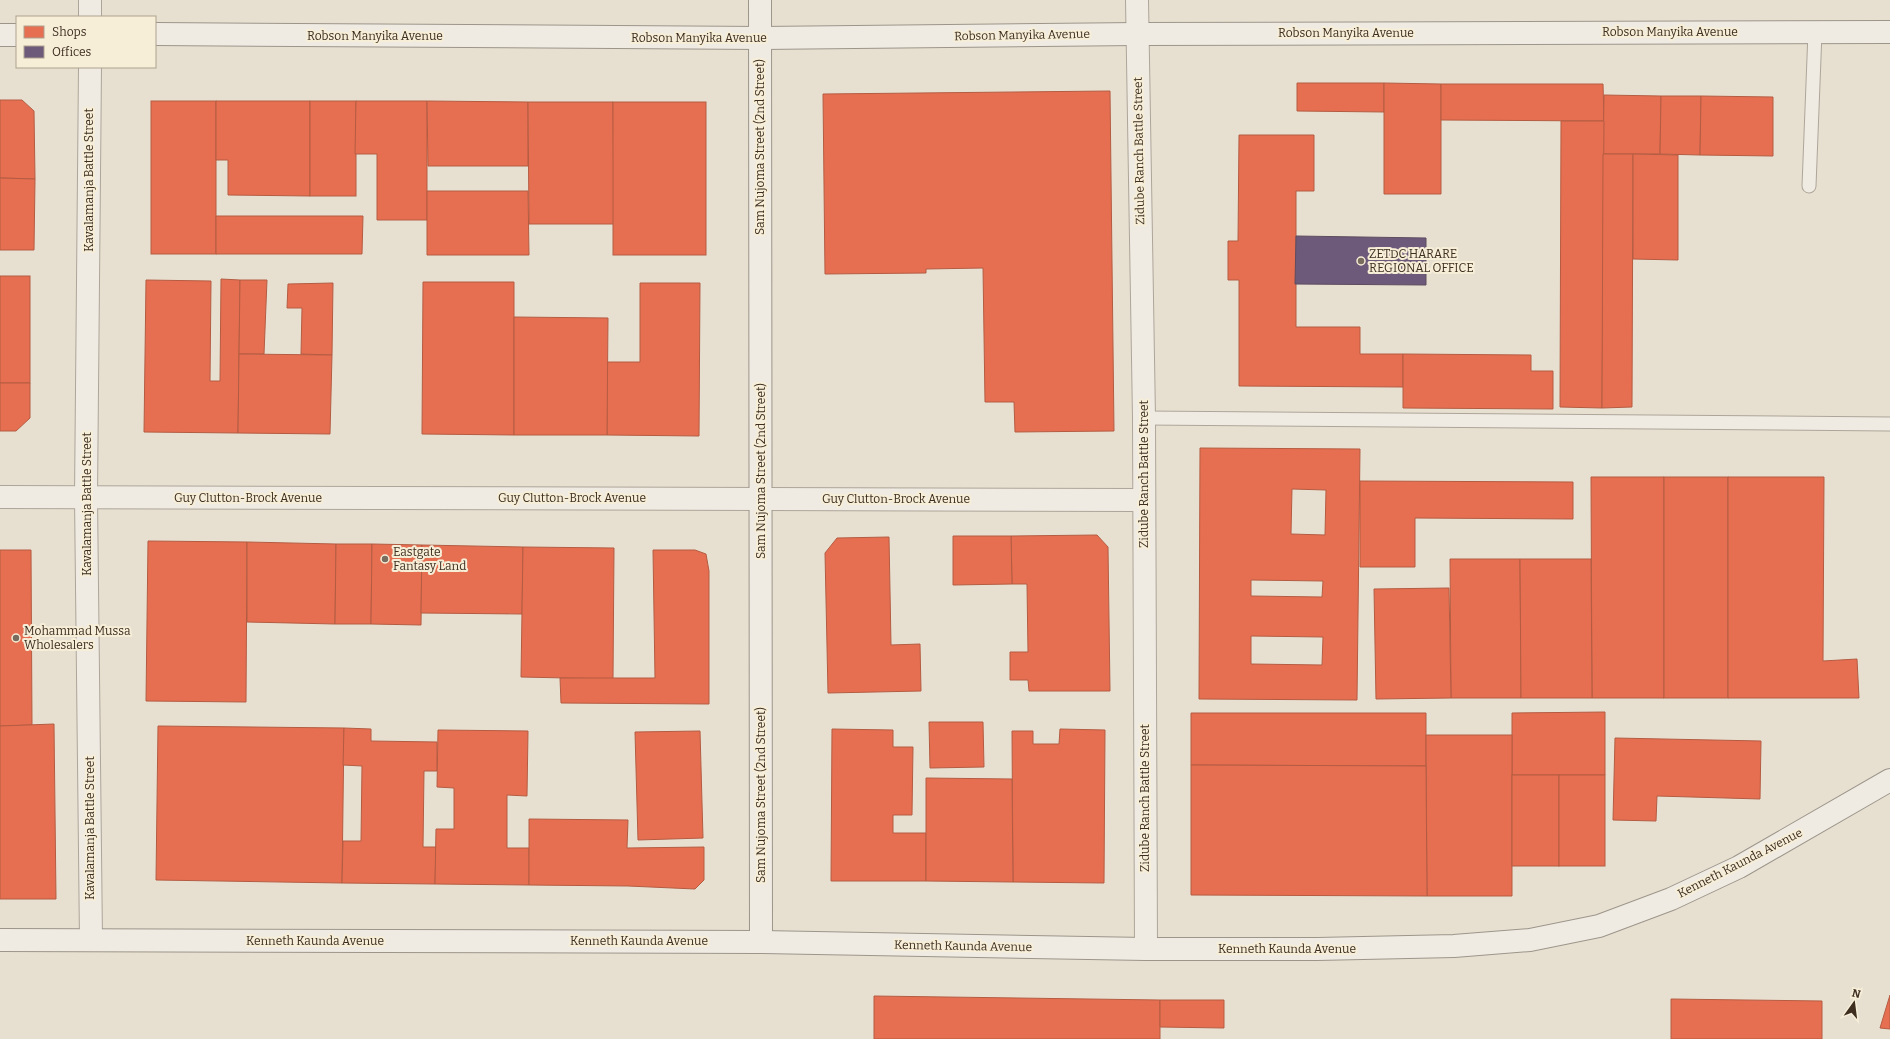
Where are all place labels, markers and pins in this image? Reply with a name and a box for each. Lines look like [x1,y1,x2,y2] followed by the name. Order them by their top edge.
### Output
[1369,247,1474,275] place label: ZETDC HARARE REGIONAL OFFICE
[1356,256,1366,266] marker: ZETDC HARARE REGIONAL OFFICE
[393,545,466,573] place label: Eastgate Fantasy Land
[380,554,390,564] marker: Eastgate Fantasy Land
[24,624,131,652] place label: Mohammad Mussa Wholesalers
[11,633,21,643] marker: Mohammad Mussa Wholesalers

